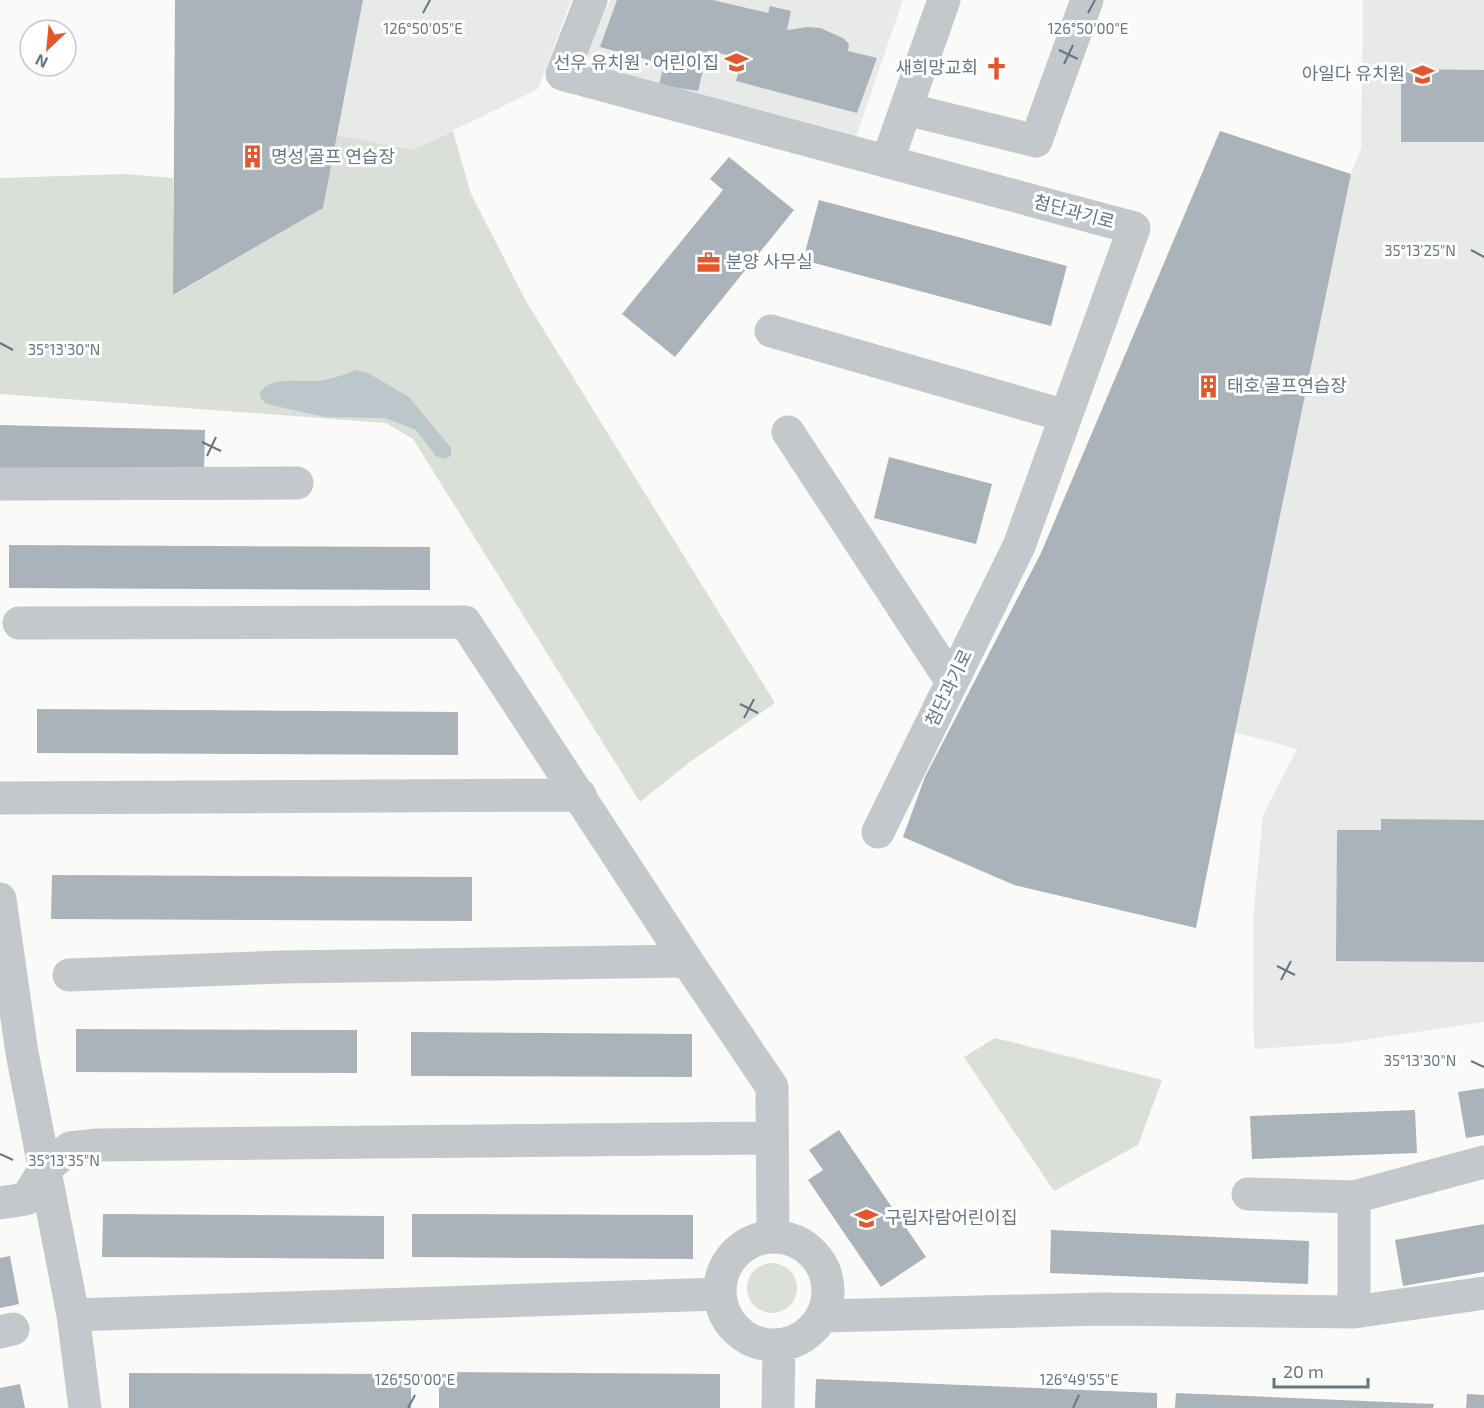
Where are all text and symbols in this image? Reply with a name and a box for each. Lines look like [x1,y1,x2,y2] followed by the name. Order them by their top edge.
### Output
[18,18,78,78] north arrow
[383,19,463,37] text: 126°50'05"E
[1048,19,1128,37] text: 126°50'00"E
[724,50,750,76] school or university icon: 선우 유치원 · 어린이집
[32,51,51,73] text: N
[554,51,719,73] place label: 선우 유치원 · 어린이집
[983,55,1009,81] church icon: 새희망교회
[895,56,978,78] place label: 새희망교회
[1410,61,1436,87] school or university icon: 아일다 유치원
[1302,62,1405,84] place label: 아일다 유치원
[240,144,266,170] building icon: 명성 골프 연습장
[271,145,395,167] place label: 명성 골프 연습장
[1031,190,1117,232] street label: 첨단과기로
[1384,241,1456,259] text: 35°13'25"N
[695,249,721,275] office icon: 분양 사무실
[726,250,813,272] place label: 분양 사무실
[28,340,100,358] text: 35°13'30"N
[1196,373,1222,399] building icon: 태호 골프연습장
[1227,374,1347,396] place label: 태호 골프연습장
[920,646,976,730] street label: 첨단과기로
[1384,1051,1456,1069] text: 35°13'30"N
[28,1151,100,1169] text: 35°13'35"N
[854,1205,880,1231] school or university icon: 구립자람어린이집
[885,1206,1017,1228] place label: 구립자람어린이집
[1274,1351,1368,1389] scale bar
[1283,1360,1324,1382] text: 20 m
[375,1370,455,1388] text: 126°50'00"E
[1039,1370,1119,1388] text: 126°49'55"E

